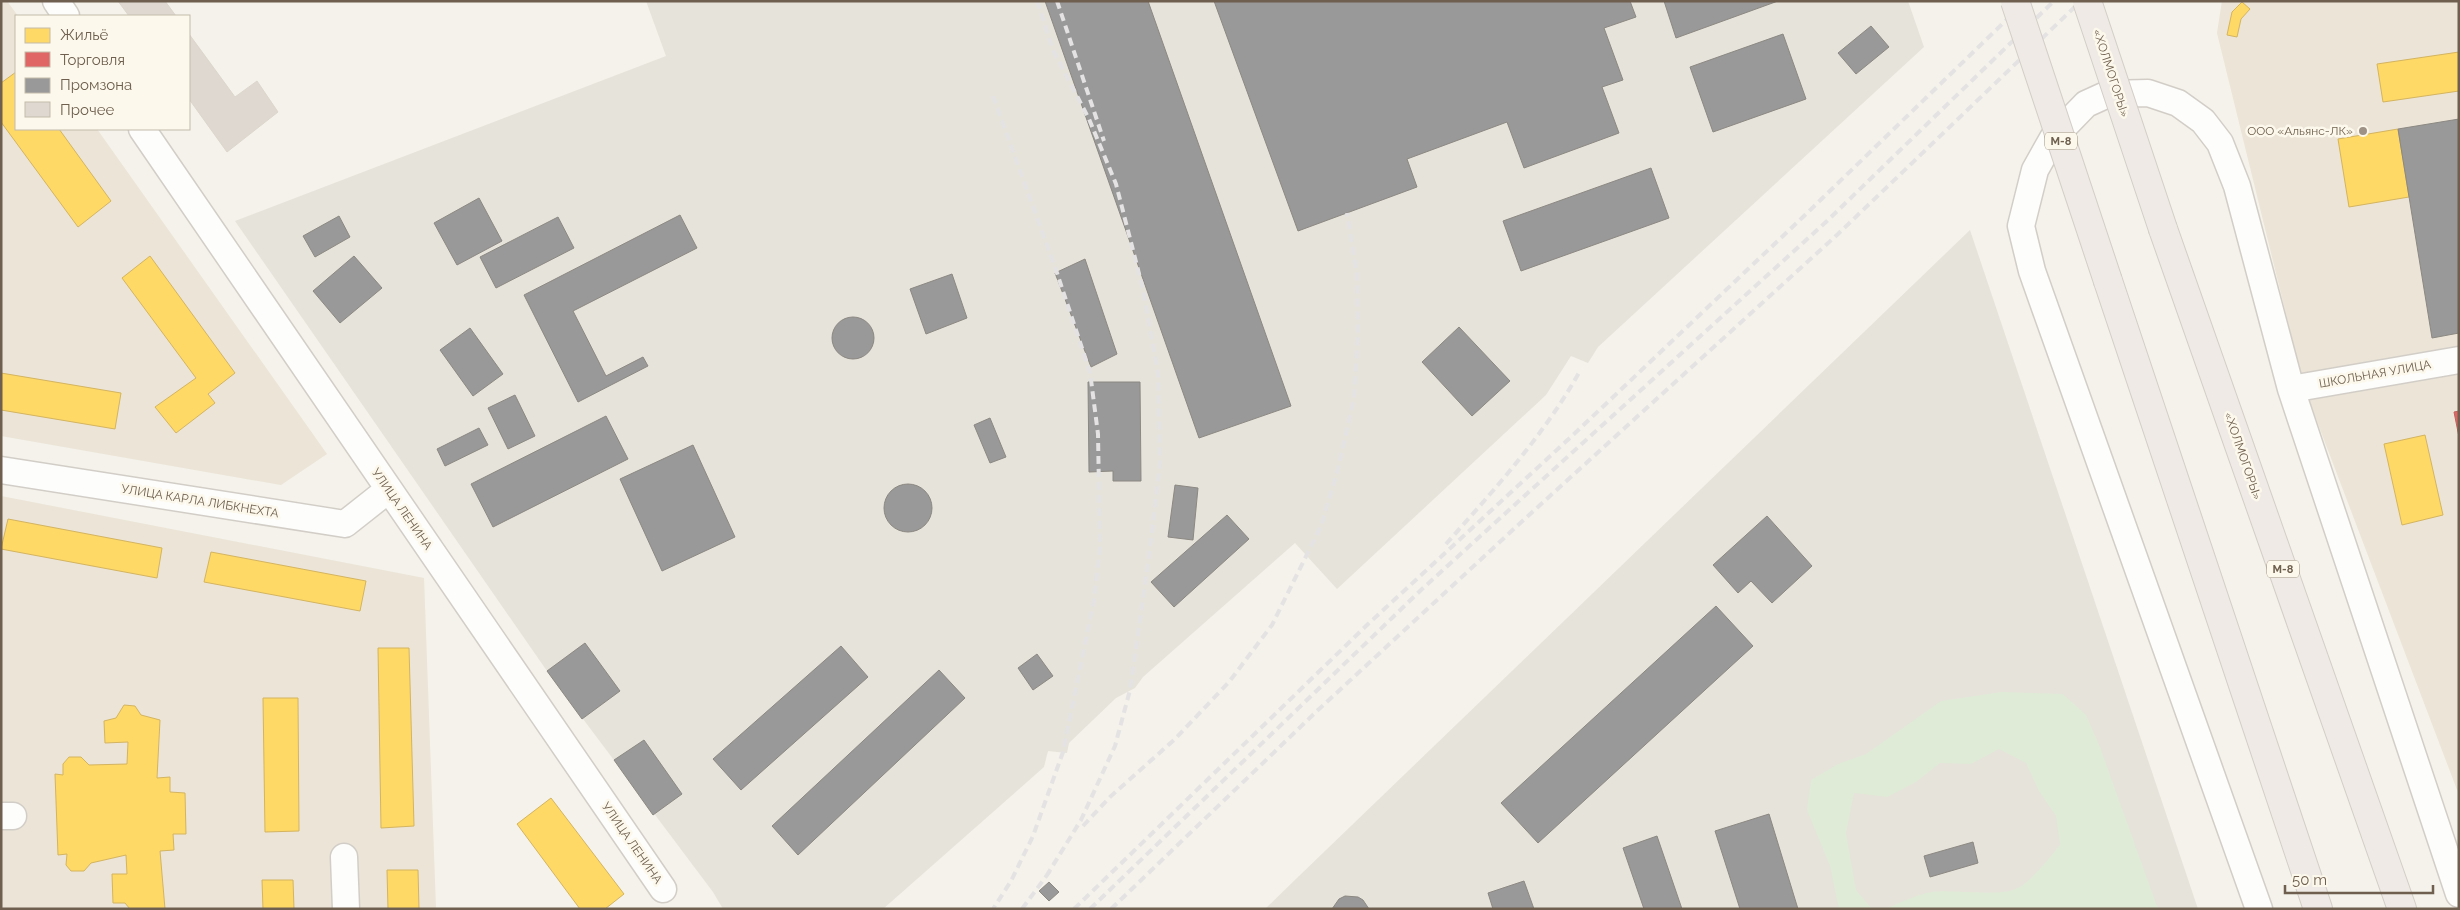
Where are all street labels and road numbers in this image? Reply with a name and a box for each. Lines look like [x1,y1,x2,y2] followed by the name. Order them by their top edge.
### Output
[2090,27,2132,119] street label: «ХОЛМОГОРЫ»
[2045,132,2077,150] road number: М-8
[2318,357,2432,391] street label: ШКОЛЬНАЯ УЛИЦА
[2221,410,2265,502] street label: «ХОЛМОГОРЫ»
[369,466,435,552] street label: УЛИЦА ЛЕНИНА
[120,482,280,520] street label: УЛИЦА КАРЛА ЛИБКНЕХТА
[2267,560,2299,578] road number: М-8
[599,800,665,886] street label: УЛИЦА ЛЕНИНА

